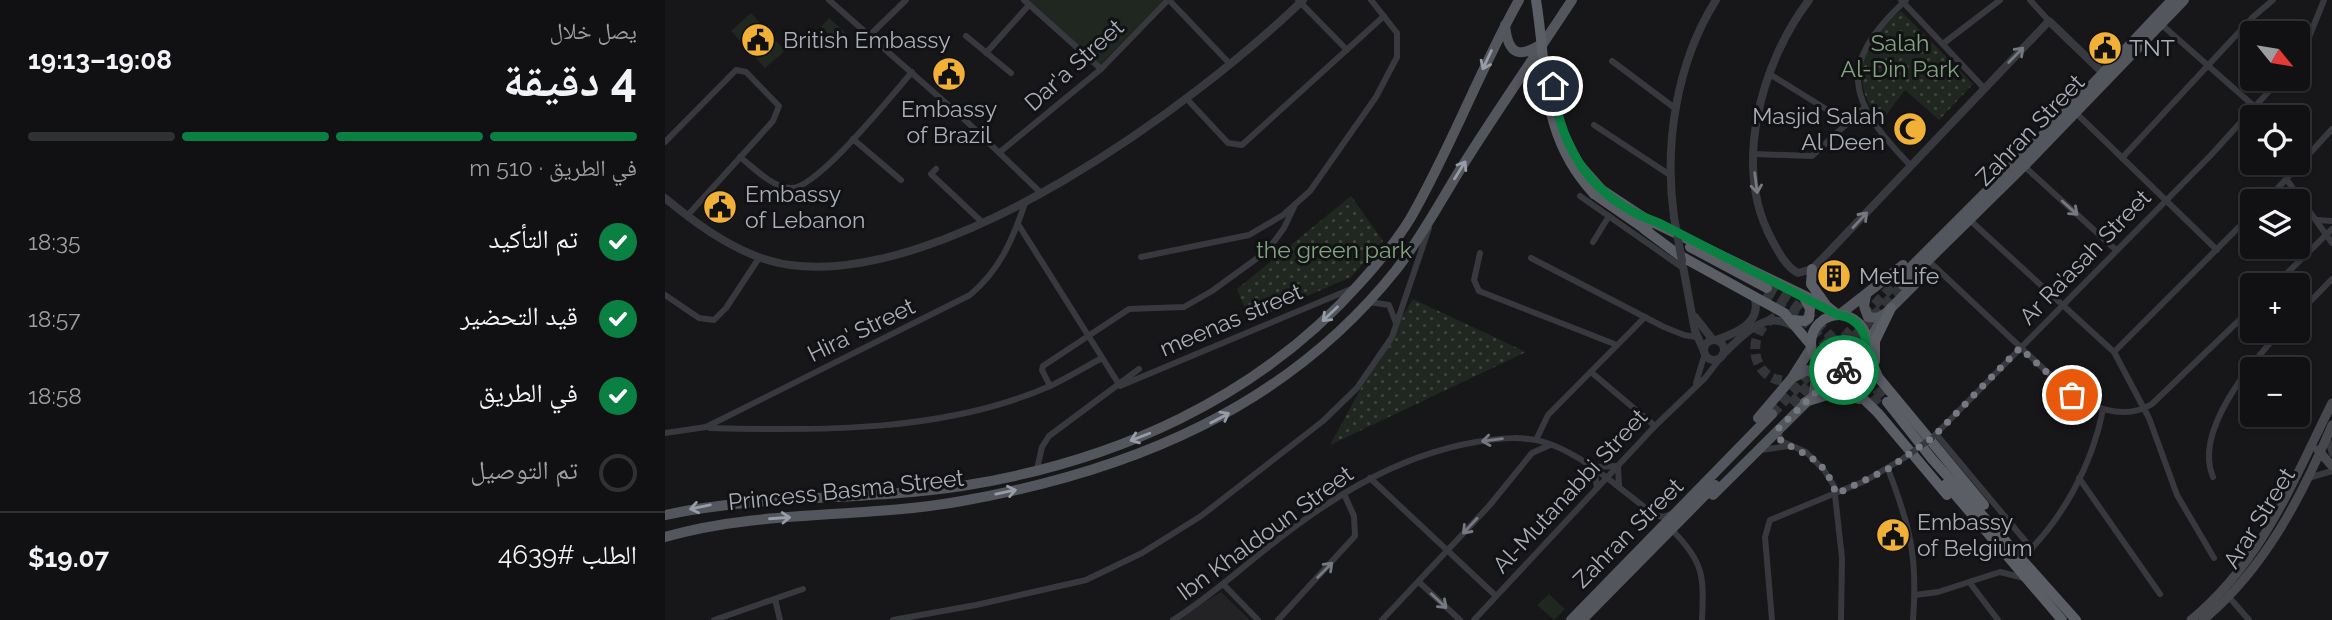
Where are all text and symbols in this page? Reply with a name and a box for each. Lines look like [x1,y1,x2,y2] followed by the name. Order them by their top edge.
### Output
[1019,13,1129,116] street label: Dar'a Street
[549,17,637,44] text: يصل خلال
[739,21,777,59] public building icon: British Embassy
[2240,21,2310,91] north arrow
[2240,21,2310,427] map controls
[783,26,951,53] place label: British Embassy
[1841,29,1959,82] park label: Salah Al-Din Park
[2086,29,2124,67] public building icon: TNT
[2129,34,2175,61] place label: TNT
[28,45,172,75] text: 19:08–19:13
[2007,46,2024,63] one-way arrow
[1479,49,1493,70] one-way arrow
[503,53,637,107] text: 4 دقيقة
[930,55,968,93] public building icon: Embassy of Brazil
[1523,56,1583,116] pin
[1534,67,1572,105] icon: home
[1970,68,2090,191] street label: Zahran Street
[901,95,997,148] place label: Embassy of Brazil
[1752,102,1885,155] place label: Masjid Salah Al Deen
[2240,105,2310,175] button: locate
[1891,110,1929,148] mosque icon: Masjid Salah Al Deen
[469,154,637,181] text: في الطريق · 510 m
[1453,161,1468,180] one-way arrow
[1749,171,1762,194] one-way arrow
[745,180,865,233] place label: Embassy of Lebanon
[2013,183,2156,330] street label: Ar Ra’asah Street
[701,188,739,226] public building icon: Embassy of Lebanon
[2240,189,2310,259] button: layers
[2061,200,2079,216] one-way arrow
[1851,212,1868,229] one-way arrow
[599,223,637,261] icon: check
[489,224,578,254] text: تم التأكيد
[28,228,81,255] text: 18:35
[1256,236,1412,263] park label: the green park
[1815,257,1853,295] building icon: MetLife
[1859,262,1939,289] place label: MetLife
[2240,273,2310,343] button: +
[1155,277,1306,362] street label: meenas street
[803,292,919,367] street label: Hira' Street
[599,300,637,338] icon: check
[460,301,578,331] text: قيد التحضير
[28,305,81,332] text: 18:57
[1322,306,1339,323] one-way arrow
[1809,335,1879,405] courier
[1825,351,1863,389] icon: bike
[2240,357,2310,427] button: −
[2042,365,2102,425] pin
[2053,376,2091,414] icon: bag
[599,377,637,415] icon: check
[478,378,578,408] text: في الطريق
[28,382,82,409] text: 18:58
[1487,403,1653,578] street label: Al-Mutanabbi Street
[1210,411,1230,425] one-way arrow
[1130,432,1152,445] one-way arrow
[1481,434,1504,447] one-way arrow
[470,455,578,485] text: تم التوصيل
[1171,460,1358,605] street label: Ibn Khaldoun Street
[2217,462,2300,573] street label: Arar Street
[727,464,966,515] street label: Princess Basma Street
[1567,472,1688,593] street label: Zahran Street
[994,484,1017,498] one-way arrow
[689,501,712,515] one-way arrow
[1917,508,2033,561] place label: Embassy of Belgium
[769,511,791,524] one-way arrow
[1874,516,1912,554] public building icon: Embassy of Belgium
[1462,517,1479,534] one-way arrow
[498,540,637,570] text: الطلب #4639
[28,543,109,573] text: $19.07
[1316,562,1333,579] one-way arrow
[1430,592,1447,609] one-way arrow

